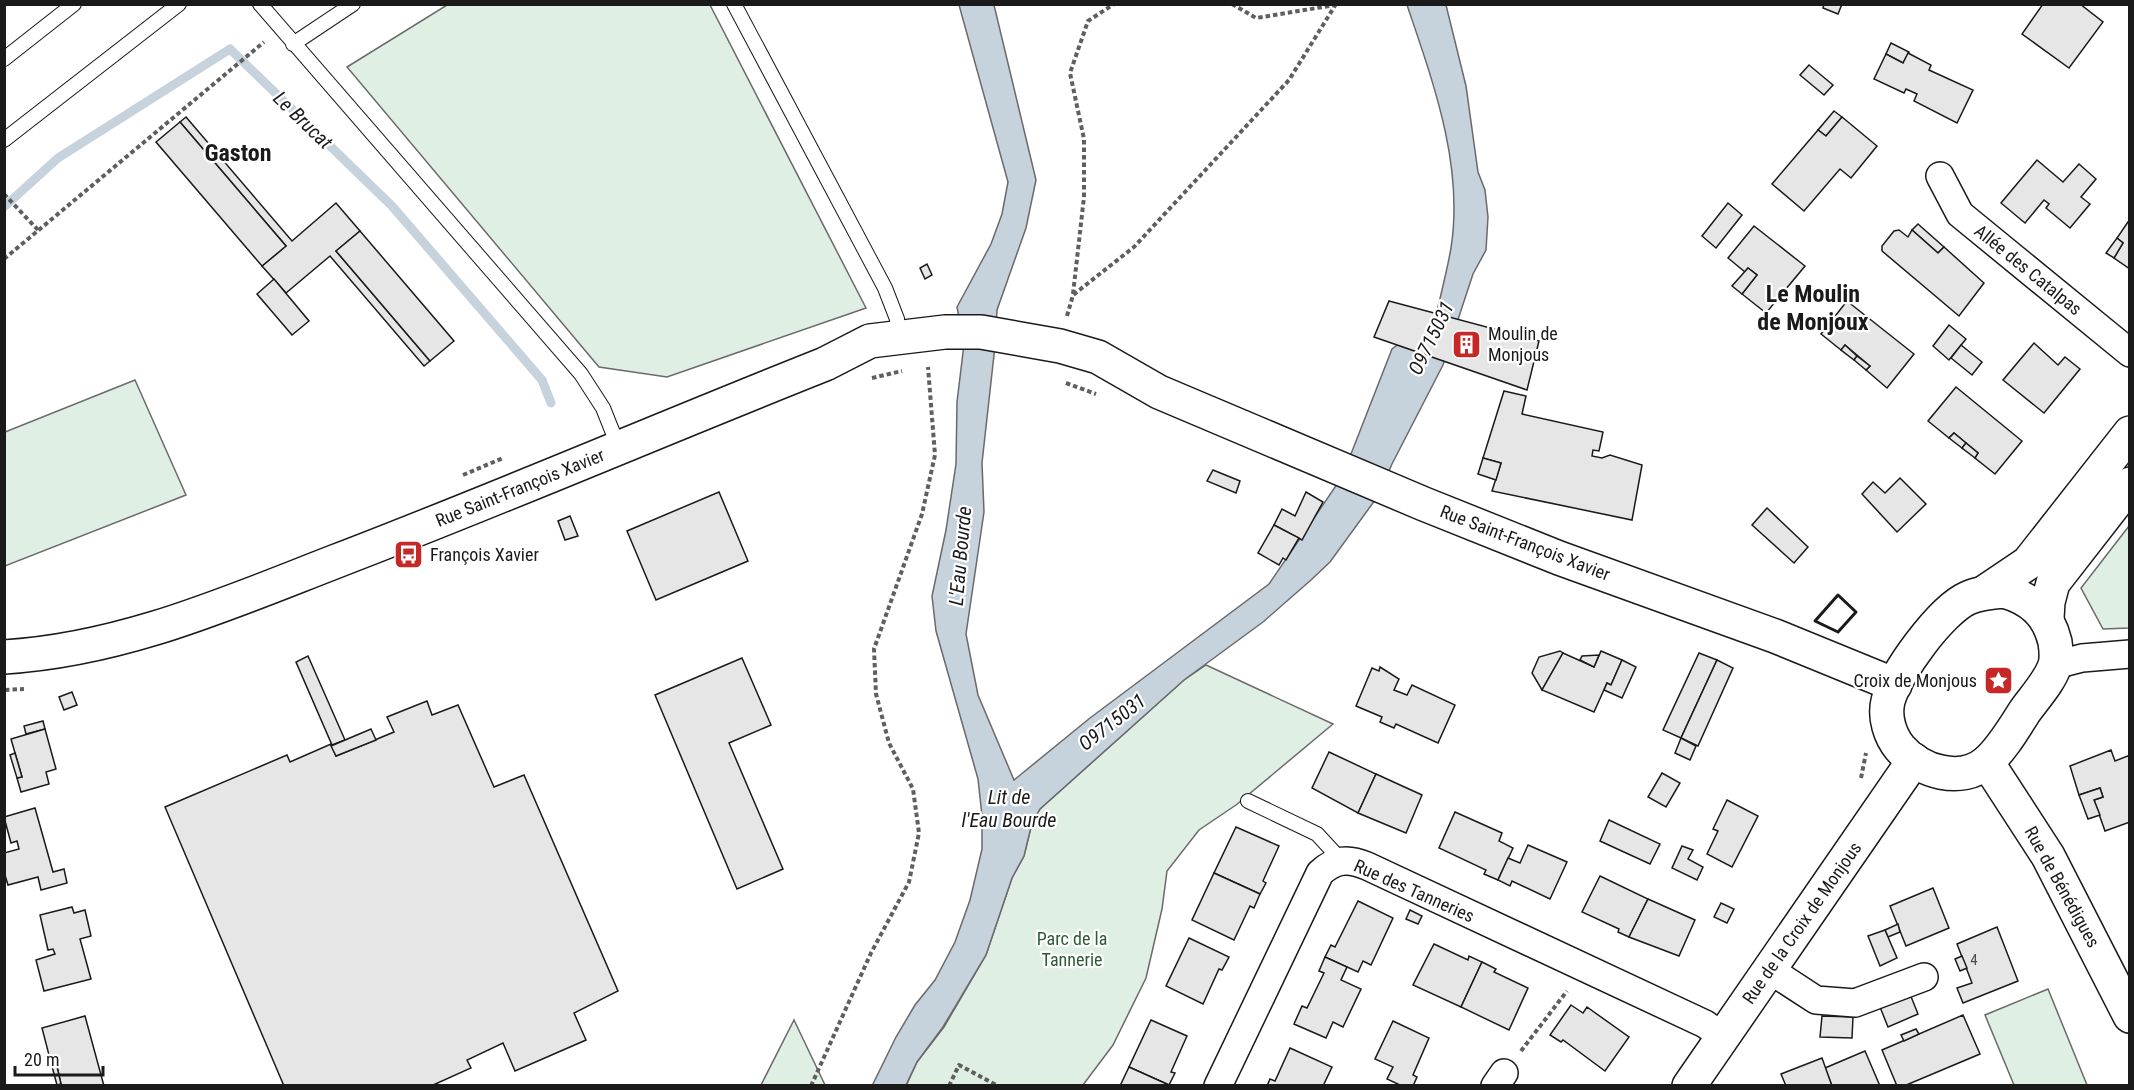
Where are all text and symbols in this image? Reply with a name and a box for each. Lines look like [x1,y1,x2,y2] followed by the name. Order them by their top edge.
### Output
[268,86,338,154] water label: Le Brucat
[204,139,272,167] district label: Gaston
[1970,220,2086,319] street label: Allée des Catalpas
[1757,280,1869,336] district label: Le Moulin de Monjoux
[1403,297,1459,379] water label: O9715031
[1488,323,1558,365] place label: Moulin de Monjous
[1451,328,1483,360] building icon: Moulin de Monjous
[432,444,608,531] street label: Rue Saint-François Xavier
[1437,500,1614,585] street label: Rue Saint-François Xavier
[944,505,976,607] water label: L'Eau Bourde
[393,539,425,571] bus stop icon: François Xavier
[430,544,539,565] place label: François Xavier
[1982,665,2014,697] place icon: Croix de Monjous
[1853,670,1977,691] place label: Croix de Monjous
[1074,688,1150,756] water label: O9715031
[962,785,1056,832] water label: Lit de l'Eau Bourde
[2021,823,2104,951] street label: Rue de Bénédigues
[1738,838,1865,1008] street label: Rue de la Croix de Monjous
[1351,855,1478,926] street label: Rue des Tanneries
[1037,928,1107,970] park label: Parc de la Tannerie
[1970,951,1978,969] house number: 4
[15,1039,104,1077] scale bar
[24,1049,59,1070] text: 20 m

